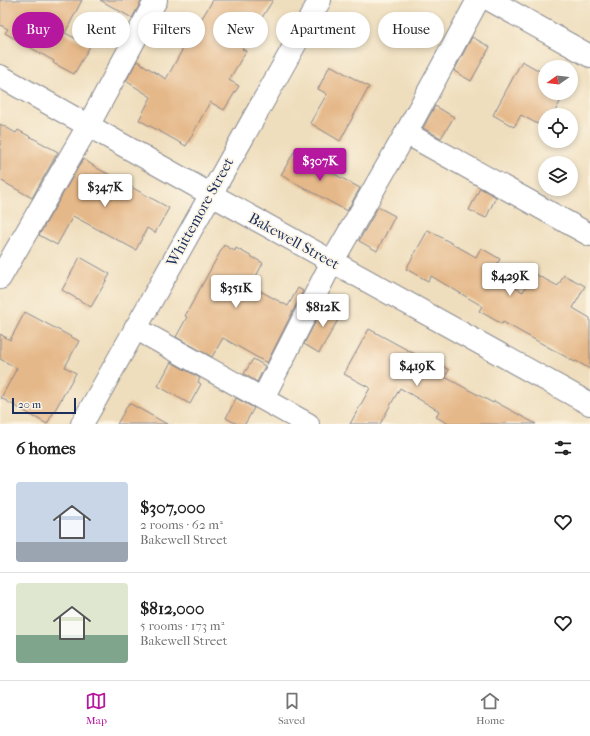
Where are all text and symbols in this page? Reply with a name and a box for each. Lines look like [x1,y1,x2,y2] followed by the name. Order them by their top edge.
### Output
[12,12,64,48] chip: Buy
[72,12,130,48] chip: Rent
[138,12,205,48] chip: Filters
[213,12,268,48] chip: New
[276,12,370,48] chip: Apartment
[378,12,444,48] chip: House
[538,60,578,100] north arrow
[538,60,578,196] map controls
[538,108,578,148] button: locate
[292,148,348,182] pin: $307K
[302,153,338,168] text: $307K
[162,154,238,271] street label: Whittemore Street
[538,156,578,196] button: layers
[77,174,133,208] pin: $347K
[87,179,123,194] text: $347K
[246,209,343,274] street label: Bakewell Street
[482,263,538,297] pin: $429K
[491,268,529,283] text: $429K
[208,275,264,309] pin: $351K
[220,280,252,295] text: $351K
[295,294,351,328] pin: $812K
[306,299,340,314] text: $812K
[389,353,445,387] pin: $419K
[399,358,435,373] text: $419K
[12,396,76,415] scale bar
[18,398,41,411] text: 20 m
[552,437,574,459] icon: filters
[16,438,76,458] text: 6 homes
[140,497,205,517] text: $307,000
[48,498,96,546] icon: home
[552,511,574,533] icon: heart
[140,517,223,532] text: 2 rooms · 62 m²
[140,532,227,547] text: Bakewell Street
[140,598,204,618] text: $812,000
[48,599,96,647] icon: home
[552,612,574,634] icon: heart
[140,618,224,633] text: 5 rooms · 173 m²
[140,633,227,648] text: Bakewell Street
[85,690,107,727] tab: Map
[278,690,305,727] tab: Saved
[476,690,505,727] tab: Home

